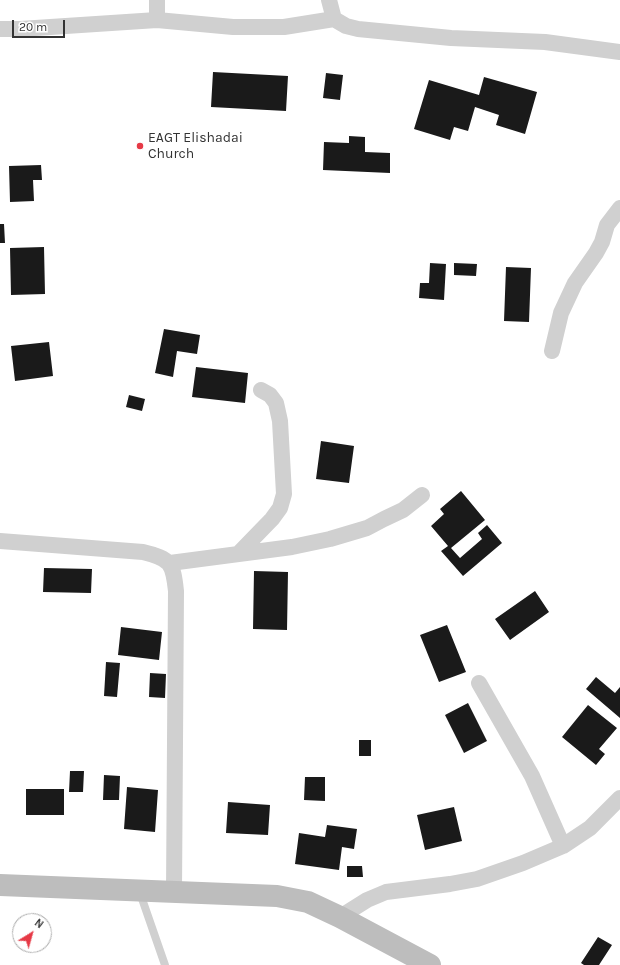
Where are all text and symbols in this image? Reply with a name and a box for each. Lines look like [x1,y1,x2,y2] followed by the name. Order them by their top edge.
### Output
[14,12,67,38] scale bar
[19,20,47,34] text: 20 m
[148,130,243,162] place label: EAGT Elishadai Church
[135,141,145,151] marker: EAGT Elishadai Church
[12,913,52,953] north arrow
[32,916,46,931] text: N

